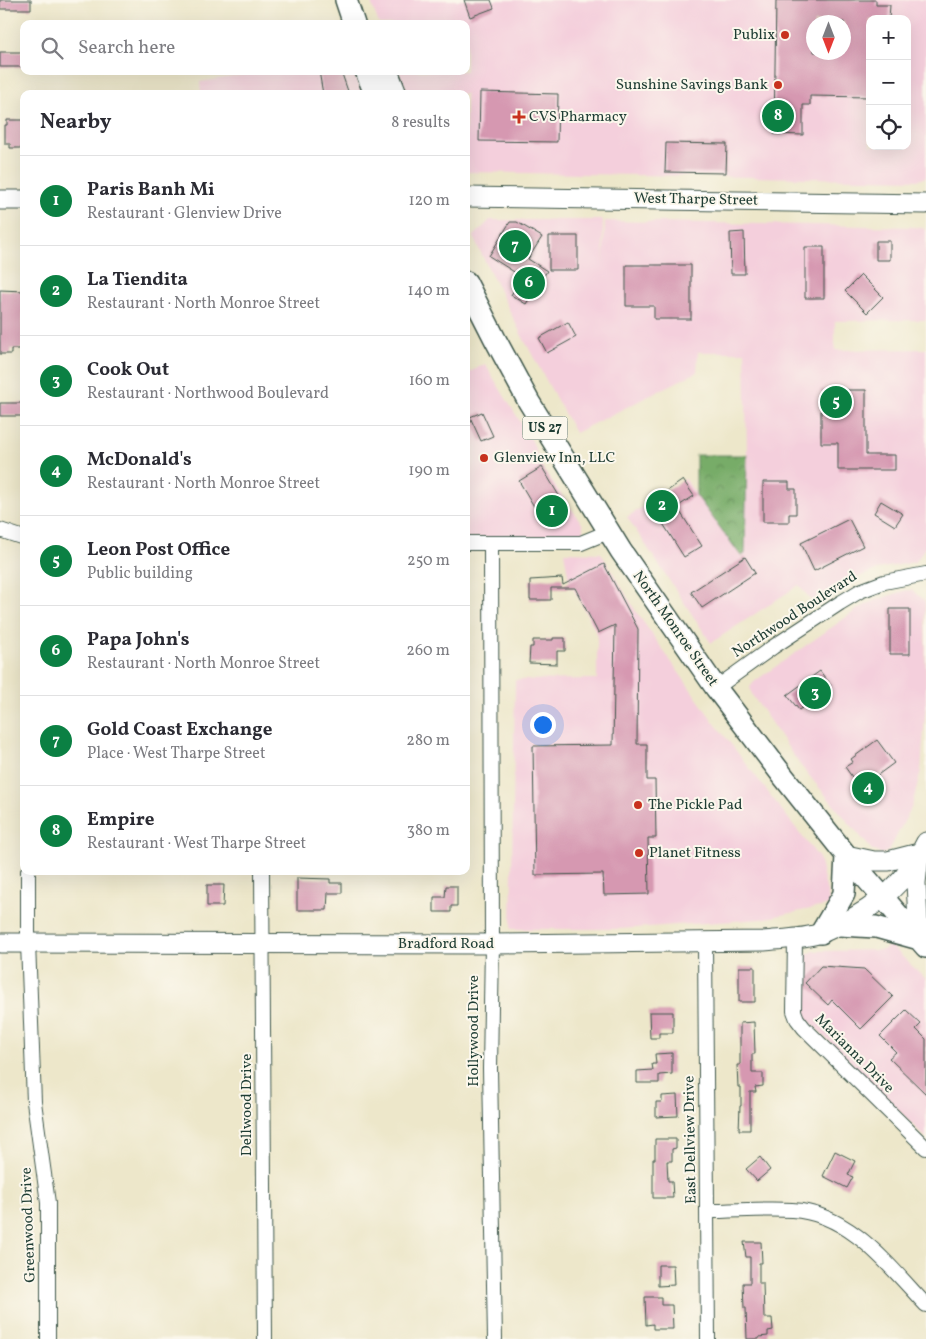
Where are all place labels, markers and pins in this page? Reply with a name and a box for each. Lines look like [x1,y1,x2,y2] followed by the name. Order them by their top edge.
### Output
[733,25,775,46] place label: Publix
[779,29,791,41] marker: Publix
[616,75,768,96] place label: Sunshine Savings Bank
[772,79,784,91] marker: Sunshine Savings Bank
[762,97,794,135] pin: 8
[529,107,627,128] place label: CVS Pharmacy
[513,111,525,123] marker: CVS Pharmacy
[499,227,531,265] pin: 7
[513,264,545,302] pin: 6
[820,383,852,421] pin: 5
[494,448,615,469] place label: Glenview Inn, LLC
[478,452,490,464] marker: Glenview Inn, LLC
[646,487,678,525] pin: 2
[536,492,568,530] pin: 1
[799,674,831,712] pin: 3
[852,769,884,807] pin: 4
[648,795,743,816] place label: The Pickle Pad
[632,799,644,811] marker: The Pickle Pad
[649,843,741,864] place label: Planet Fitness
[633,847,645,859] marker: Planet Fitness

